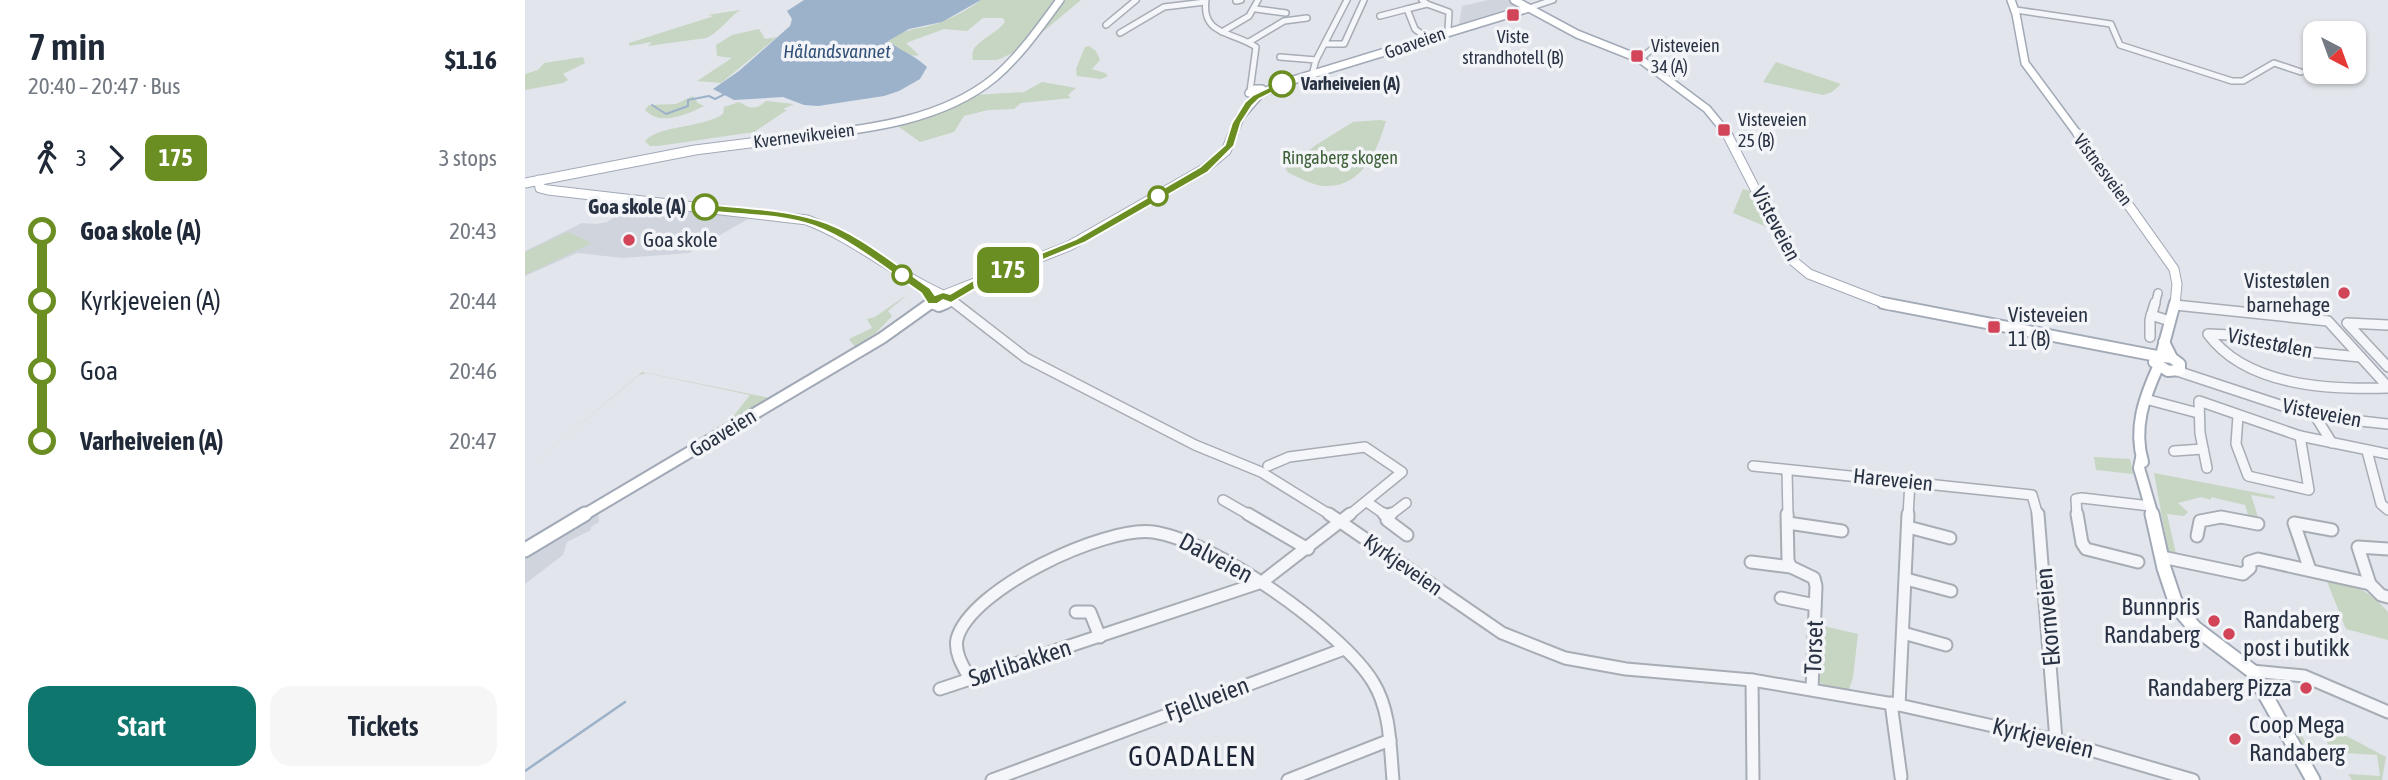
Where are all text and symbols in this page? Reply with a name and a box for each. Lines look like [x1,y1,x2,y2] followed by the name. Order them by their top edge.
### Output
[1505,7,1521,23] marker: Viste strandhotell (B)
[2303,21,2366,84] north arrow
[2303,21,2366,84] map controls
[1382,22,1448,63] street label: Goaveien
[28,25,106,68] text: 7 min
[1462,26,1564,68] place label: Viste strandhotell (B)
[1651,35,1720,77] place label: Visteveien 34 (A)
[783,40,891,62] water label: Hålandsvannet
[445,45,497,75] text: $1.16
[1629,48,1645,64] marker: Visteveien 34 (A)
[1269,71,1295,97] marker: Varheiveien (A)
[28,73,180,99] text: 20:40 – 20:47 · Bus
[1300,73,1400,94] place label: Varheiveien (A)
[1738,109,1807,151] place label: Visteveien 25 (B)
[752,119,856,152] street label: Kvernevikveien
[1716,122,1732,138] marker: Visteveien 25 (B)
[2070,130,2137,210] street label: Vistnesveien
[28,139,66,177] icon: walk
[97,139,135,177] icon: forward
[159,144,193,171] text: 175
[76,145,87,171] text: 3
[439,145,497,171] text: 3 stops
[1282,147,1398,168] park label: Ringaberg skogen
[1747,182,1806,265] street label: Visteveien
[1148,186,1168,206] unlabelled marker
[588,194,686,218] place label: Goa skole (A)
[692,194,718,220] marker: Goa skole (A)
[80,216,201,246] text: Goa skole (A)
[449,218,497,244] text: 20:43
[643,227,718,251] place label: Goa skole
[621,232,637,248] marker: Goa skole
[968,247,1048,293] line badge: 175
[991,256,1025,283] text: 175
[892,265,912,285] unlabelled marker
[2244,268,2330,316] place label: Vistestølen barnehage
[2336,285,2352,301] marker: Vistestølen barnehage
[80,286,221,316] text: Kyrkjeveien (A)
[449,288,497,314] text: 20:44
[2008,302,2088,350] place label: Visteveien 11 (B)
[1986,319,2002,335] marker: Visteveien 11 (B)
[2226,322,2315,362] street label: Vistestølen
[80,356,118,386] text: Goa
[449,358,497,384] text: 20:46
[2281,393,2364,431] street label: Visteveien
[685,403,760,461] street label: Goaveien
[80,426,224,456] text: Varheiveien (A)
[449,428,497,454] text: 20:47
[1852,463,1934,495] street label: Hareveien
[1175,527,1258,588] street label: Dalveien
[1360,528,1447,600] street label: Kyrkjeveien
[2030,567,2065,667] street label: Ekornveien
[2104,593,2201,648] place label: Bunnpris Randaberg
[2243,606,2350,661] place label: Randaberg post i butikk
[2206,613,2222,629] marker: Bunnpris Randaberg
[1799,620,1828,674] street label: Torset
[2221,626,2237,642] marker: Randaberg post i butikk
[965,633,1074,692] street label: Sørlibakken
[1161,671,1252,726] street label: Fjellveien
[2147,674,2292,701] place label: Randaberg Pizza
[2298,680,2314,696] marker: Randaberg Pizza
[28,686,256,766] button: Start
[270,686,497,766] button: Tickets
[2249,711,2346,766] place label: Coop Mega Randaberg
[1990,712,2097,763] street label: Kyrkjeveien
[2227,731,2243,747] marker: Coop Mega Randaberg
[1128,740,1258,772] district label: GOADALEN

